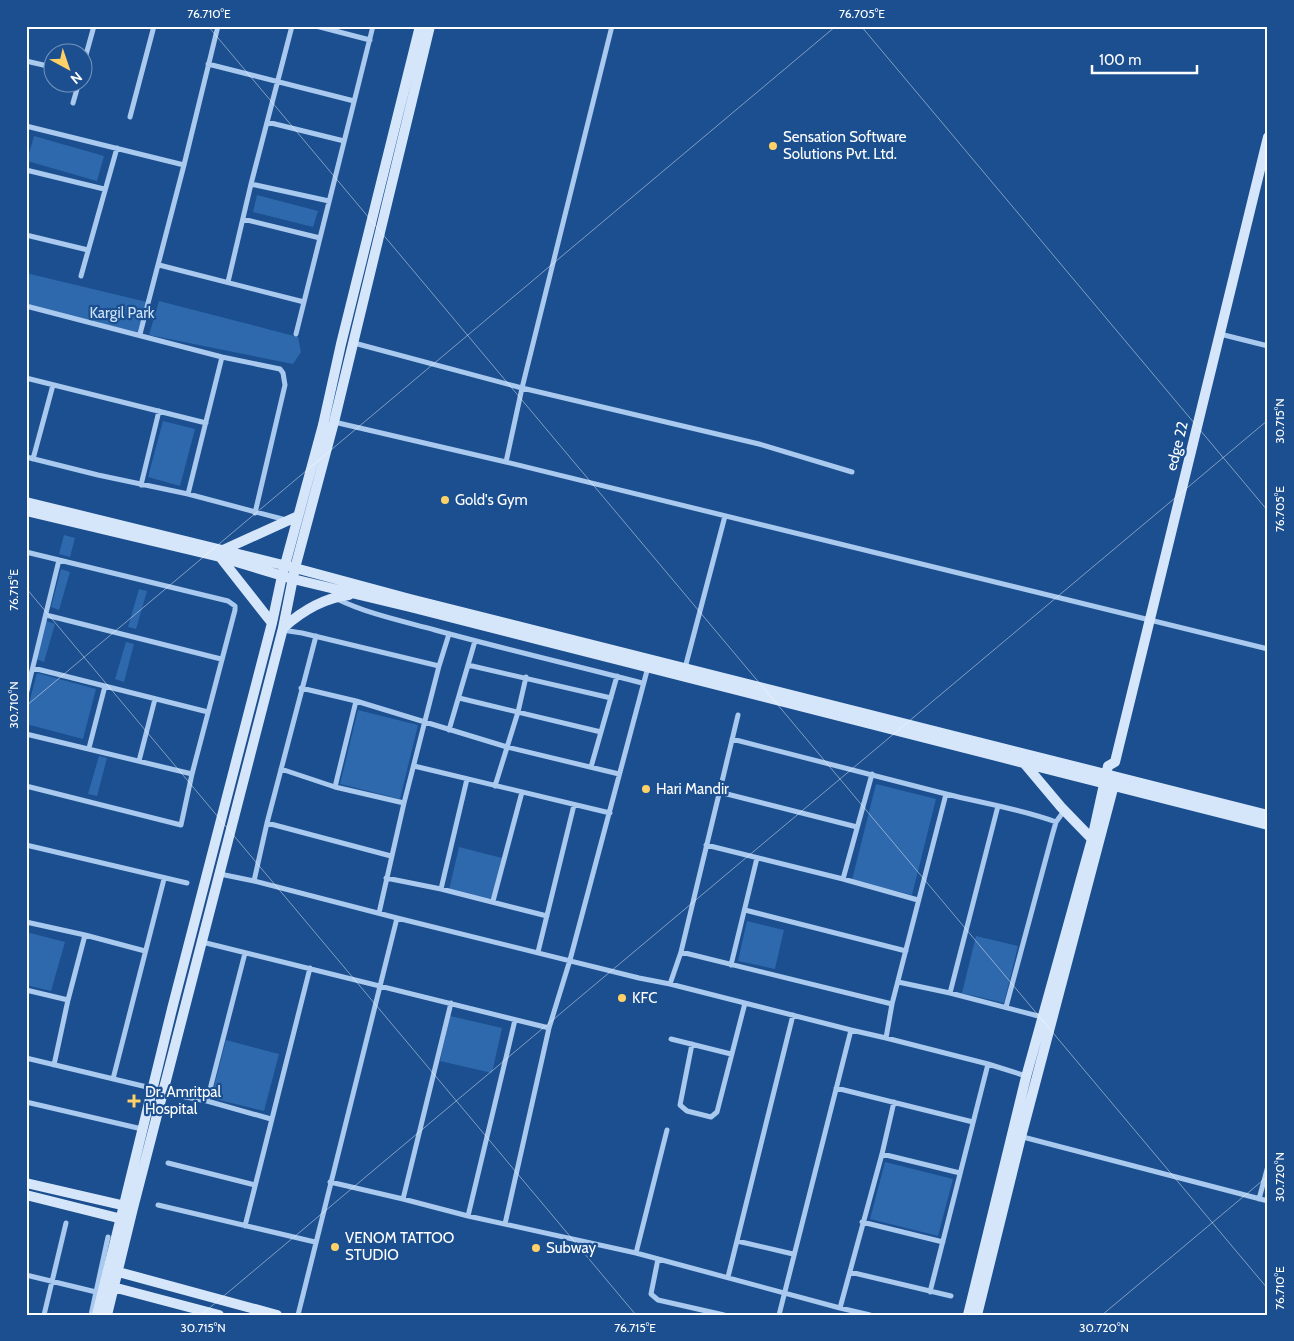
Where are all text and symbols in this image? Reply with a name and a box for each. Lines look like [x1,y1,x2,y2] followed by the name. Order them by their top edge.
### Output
[187,6,231,21] text: 76.710°E
[839,6,885,21] text: 76.705°E
[42,42,92,92] north arrow
[1092,42,1196,74] scale bar
[1099,51,1141,69] text: 100 m
[67,68,86,88] text: N
[783,128,907,163] place label: Sensation Software Solutions Pvt. Ltd.
[767,140,779,152] marker: Sensation Software Solutions Pvt. Ltd.
[89,304,155,322] park label: Kargil Park
[1272,398,1287,444] text: 30.715°N
[1162,419,1192,473] street label: edge 22
[1272,486,1287,532] text: 76.705°E
[455,491,528,509] place label: Gold's Gym
[439,494,451,506] marker: Gold's Gym
[6,569,21,611] text: 76.715°E
[6,681,21,729] text: 30.710°N
[656,780,729,798] place label: Hari Mandir
[640,783,652,795] marker: Hari Mandir
[632,989,657,1007] place label: KFC
[616,992,628,1004] marker: KFC
[145,1083,222,1118] place label: Dr. Amritpal Hospital
[127,1094,141,1108] marker: Dr. Amritpal Hospital
[1272,1152,1287,1202] text: 30.720°N
[345,1229,454,1264] place label: VENOM TATTOO STUDIO
[546,1239,596,1257] place label: Subway
[329,1241,341,1253] marker: VENOM TATTOO STUDIO
[530,1242,542,1254] marker: Subway
[1272,1266,1287,1310] text: 76.710°E
[180,1320,226,1335] text: 30.715°N
[614,1320,656,1335] text: 76.715°E
[1079,1320,1129,1335] text: 30.720°N

